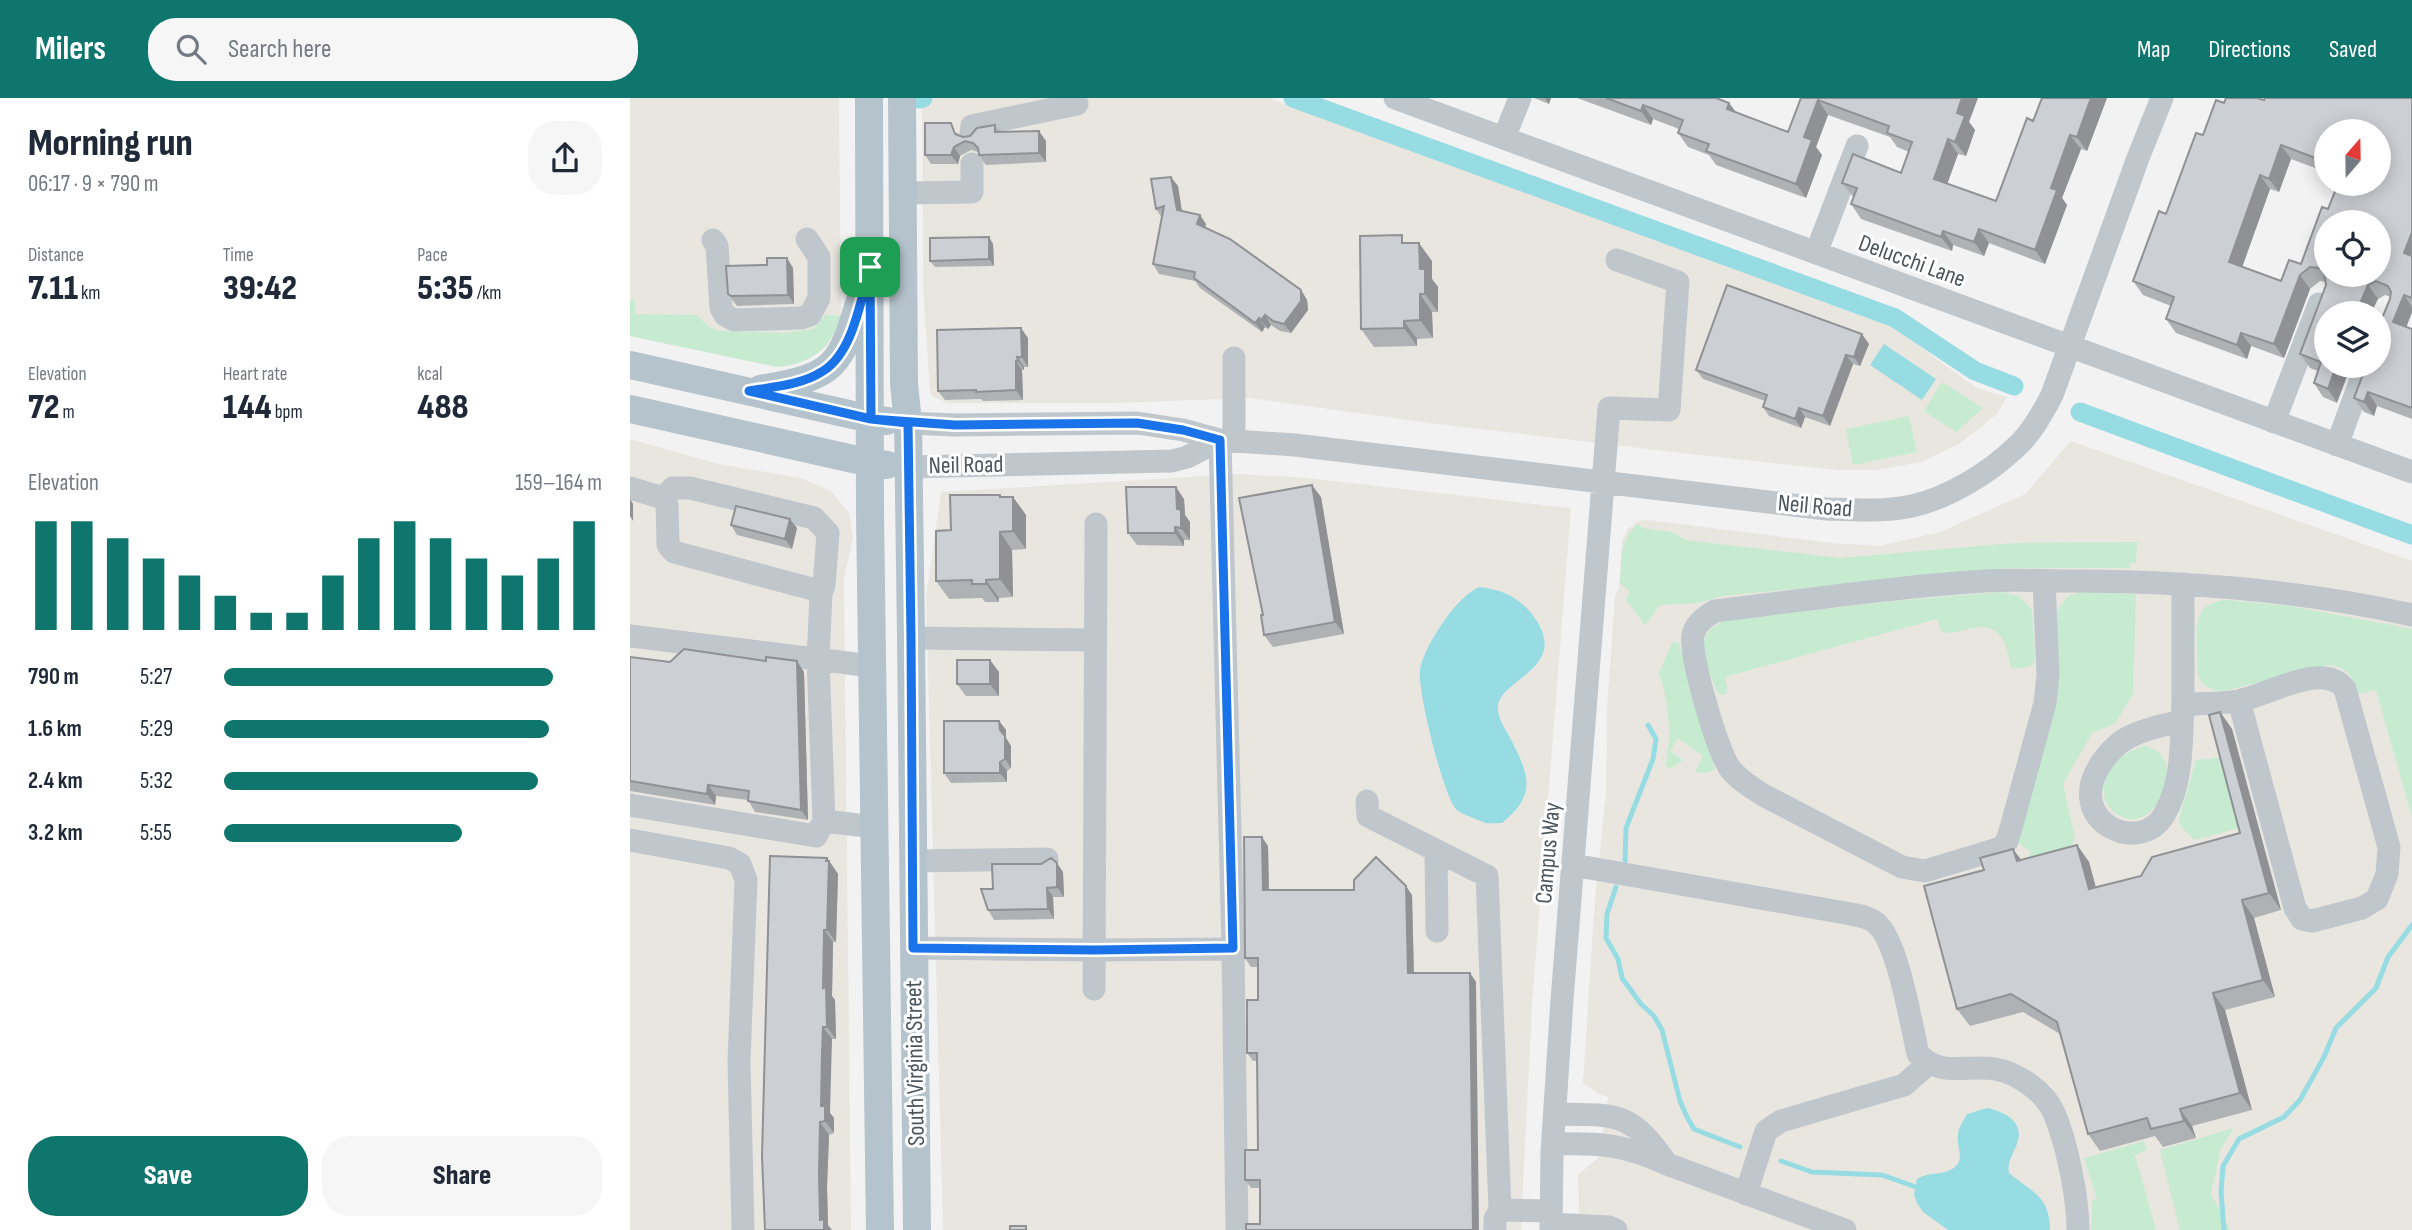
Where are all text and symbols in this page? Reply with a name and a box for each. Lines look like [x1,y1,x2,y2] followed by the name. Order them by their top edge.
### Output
[148,18,638,81] search box
[35,29,106,69] text: Milers
[172,30,210,68] icon: search
[228,34,331,65] text: Search here
[2137,35,2170,64] text: Map
[2208,35,2291,64] text: Directions
[2329,35,2377,64] text: Saved
[2314,119,2390,196] north arrow
[2314,119,2391,378] map controls
[28,121,193,166] text: Morning run
[528,121,602,195] button: share
[28,170,159,198] text: 06:17 · 9 × 790 m
[2314,210,2391,287] button: locate
[1855,228,1969,294] street label: Delucchi Lane
[840,237,900,297] pin
[28,244,84,267] text: Distance
[223,244,254,267] text: Time
[417,244,448,267] text: Pace
[851,248,889,286] icon: arrive
[28,267,78,310] text: 7.11
[223,267,297,310] text: 39:42
[417,267,474,310] text: 5:35
[78,282,101,305] text: km
[474,282,501,305] text: /km
[2314,301,2391,378] button: layers
[28,363,87,386] text: Elevation
[223,363,288,386] text: Heart rate
[417,363,442,386] text: kcal
[28,386,59,429] text: 72
[223,386,272,429] text: 144
[417,386,469,429] text: 488
[59,401,75,424] text: m
[272,401,303,424] text: bpm
[928,450,1004,480] street label: Neil Road
[28,469,99,497] text: Elevation
[515,469,602,497] text: 159–164 m
[1777,488,1853,524] street label: Neil Road
[28,663,79,691] text: 790 m
[140,663,172,691] text: 5:27
[28,715,82,743] text: 1.6 km
[140,715,173,743] text: 5:29
[28,767,83,795] text: 2.4 km
[140,767,173,795] text: 5:32
[1529,801,1567,905] street label: Campus Way
[28,819,83,847] text: 3.2 km
[140,819,172,847] text: 5:55
[899,980,931,1146] street label: South Virginia Street
[28,1136,308,1216] button: Save
[322,1136,602,1216] button: Share

